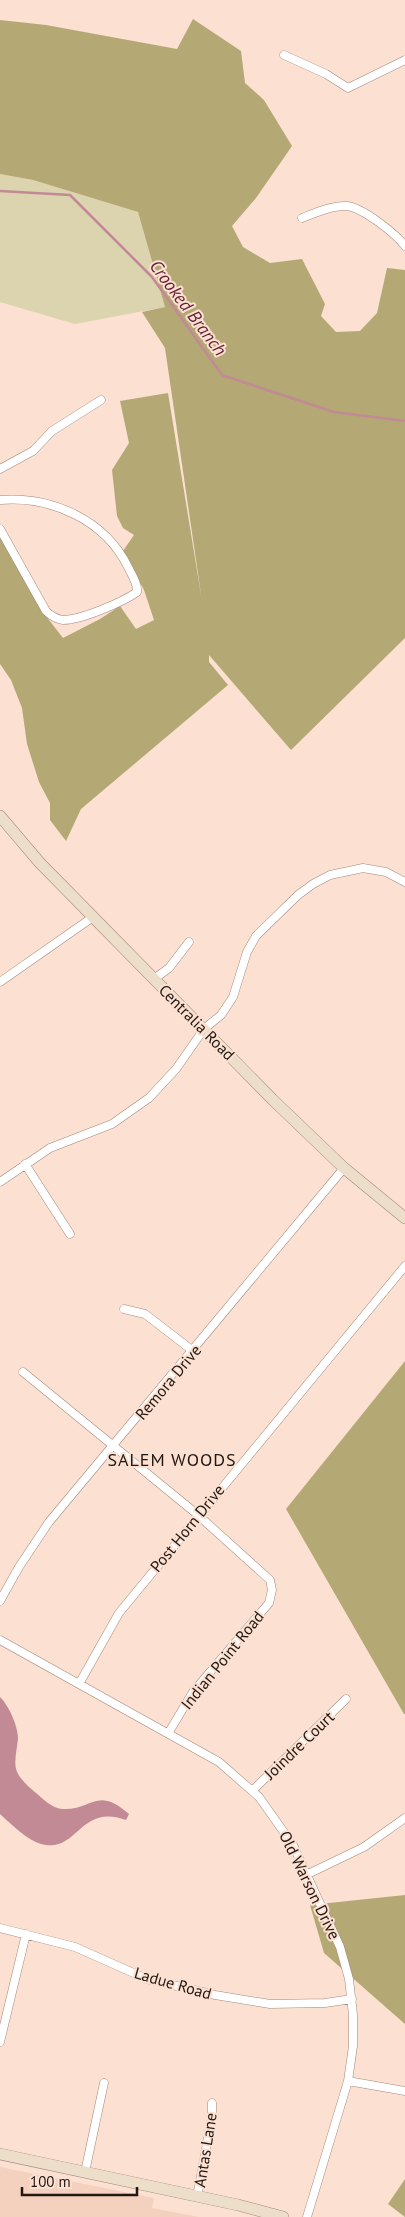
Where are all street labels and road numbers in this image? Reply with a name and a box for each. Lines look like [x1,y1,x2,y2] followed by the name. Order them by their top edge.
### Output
[155,980,239,1064] street label: Centralia Road
[131,1340,205,1424] street label: Remora Drive
[146,1480,228,1576] street label: Post Horn Drive
[176,1607,268,1713] street label: Indian Point Road
[259,1706,339,1784] street label: Joindre Court
[275,1827,345,1943] street label: Old Warson Drive
[132,1962,214,2004] street label: Ladue Road
[189,2111,221,2189] street label: Antas Lane

